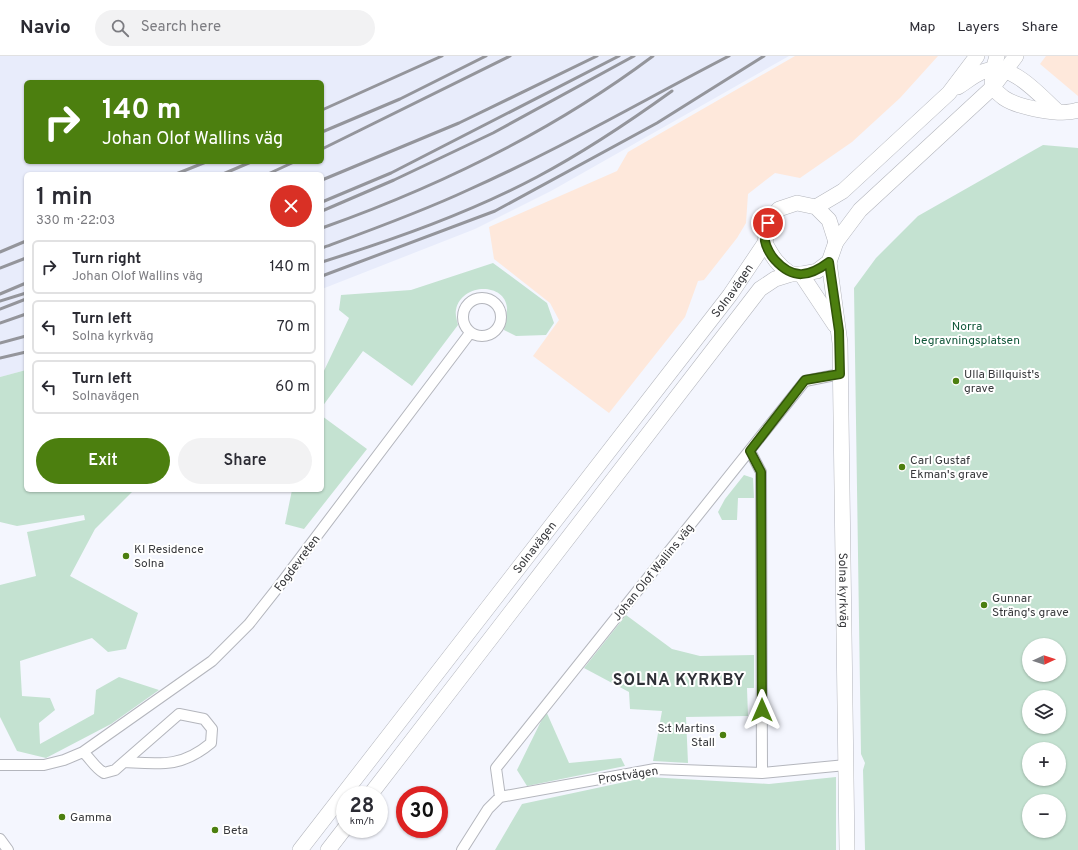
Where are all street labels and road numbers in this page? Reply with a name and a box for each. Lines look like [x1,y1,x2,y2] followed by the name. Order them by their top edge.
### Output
[708,261,758,321] street label: Solnavägen
[510,518,561,577] street label: Solnavägen
[610,521,698,625] street label: Johan Olof Wallins väg
[271,532,324,595] street label: Fogdevreten
[834,552,851,628] street label: Solna kyrkväg
[597,763,659,789] street label: Prostvägen

